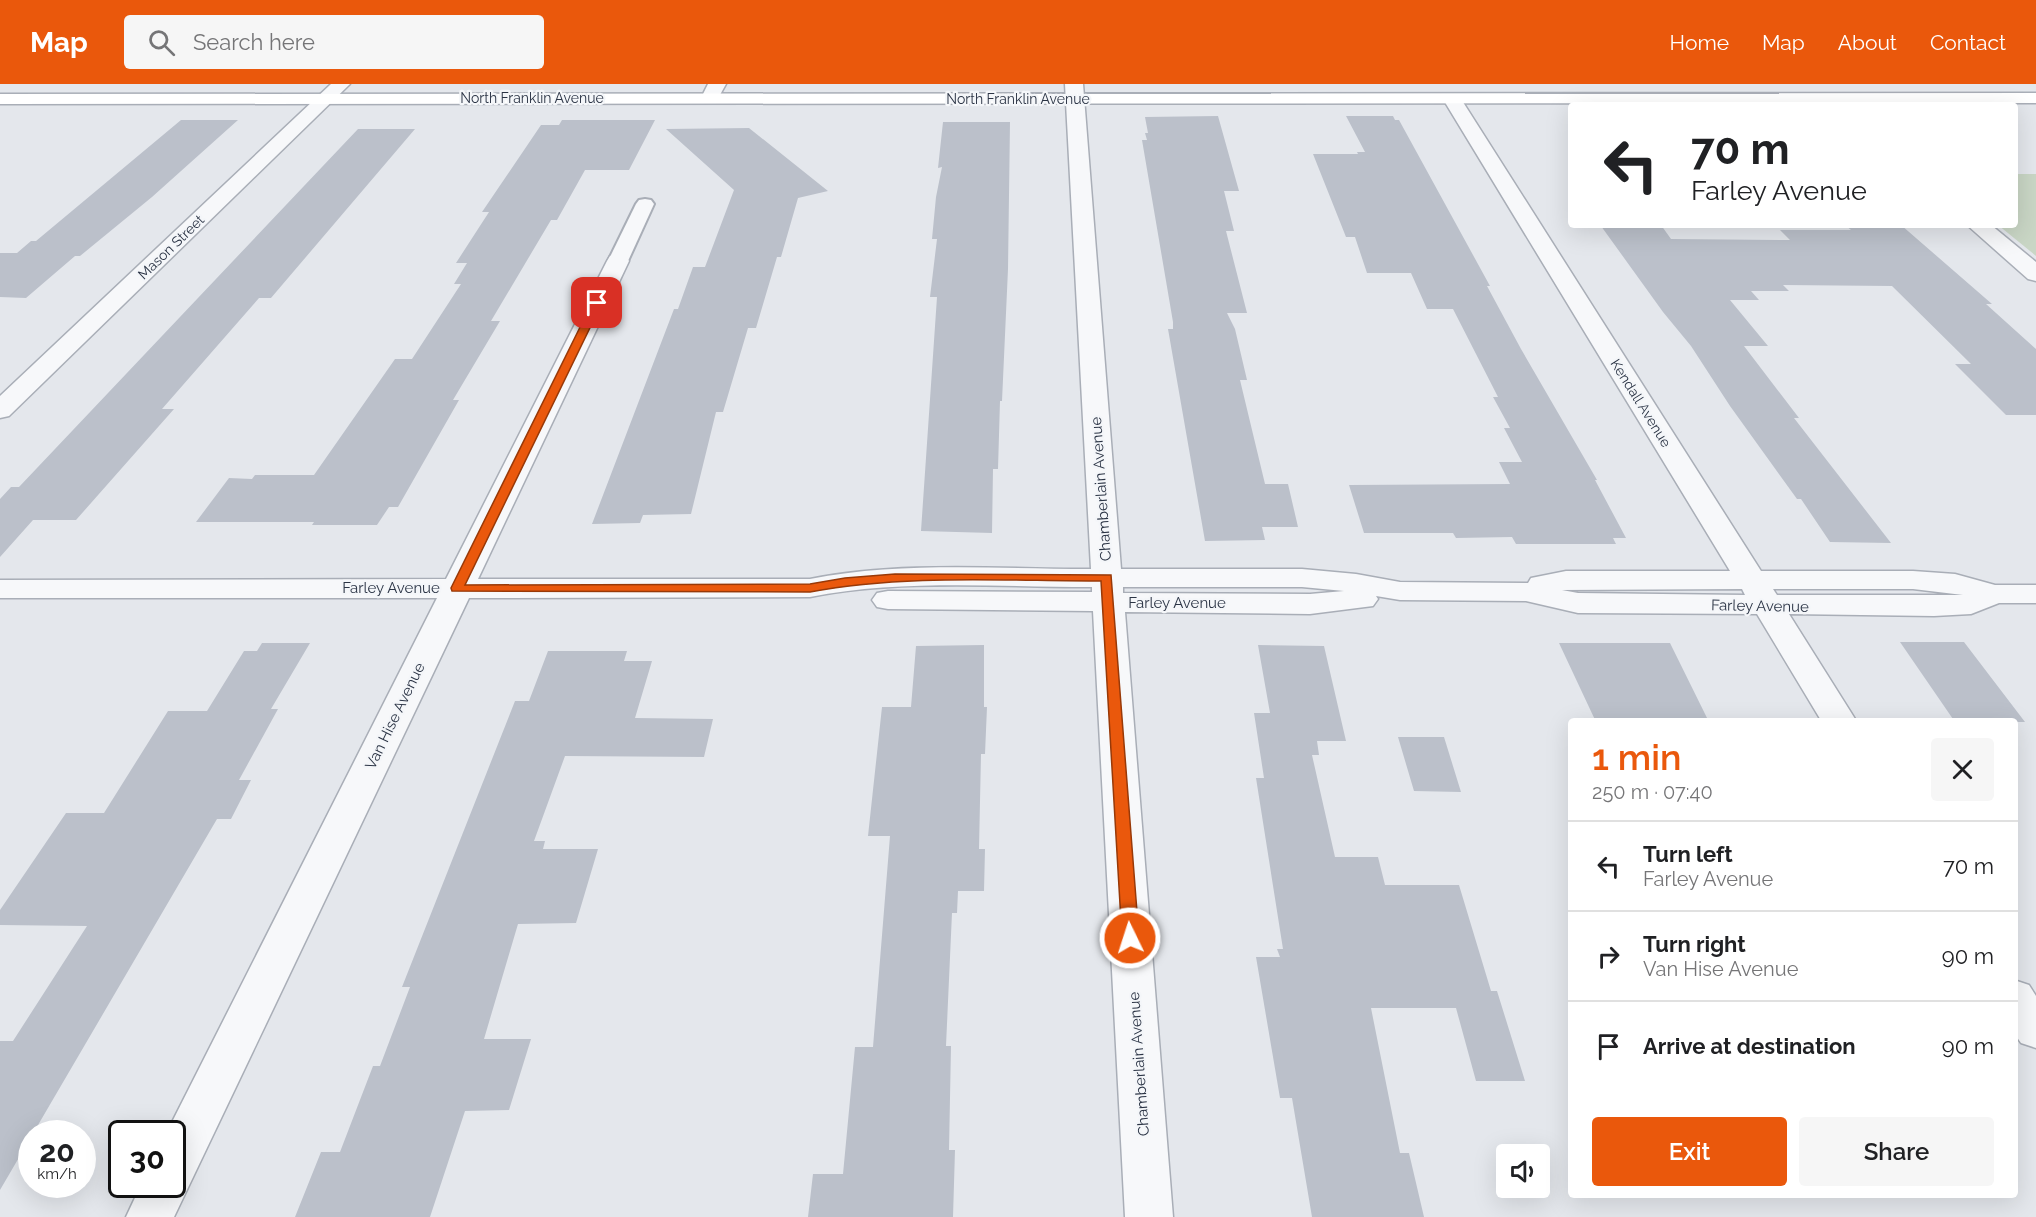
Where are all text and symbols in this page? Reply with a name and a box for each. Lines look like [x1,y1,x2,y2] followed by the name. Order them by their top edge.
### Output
[124,15,544,69] search box
[30,26,88,59] text: Map
[145,26,178,59] icon: search
[193,29,315,55] text: Search here
[1670,30,1729,55] text: Home
[1762,30,1805,55] text: Map
[1838,30,1897,55] text: About
[1930,30,2006,55] text: Contact
[460,90,604,106] street label: North Franklin Avenue
[946,91,1090,107] street label: North Franklin Avenue
[1691,125,1790,174] text: 70 m
[1592,126,1670,204] icon: left
[1691,175,1867,206] text: Farley Avenue
[135,211,208,282] street label: Mason Street
[571,277,622,328] pin
[580,286,613,319] icon: arrive
[1608,356,1674,450] street label: Kendall Avenue
[1087,416,1115,562] street label: Chamberlain Avenue
[342,579,440,597] street label: Farley Avenue
[1128,594,1226,612] street label: Farley Avenue
[1711,596,1809,616] street label: Farley Avenue
[361,660,429,772] street label: Van Hise Avenue
[1592,736,1681,778] text: 1 min
[1931,738,1994,801] button: close
[1592,780,1713,804] text: 250 m · 07:40
[1643,841,1733,867] text: Turn left
[1592,850,1625,883] icon: left
[1943,853,1994,879] text: 70 m
[1643,867,1773,891] text: Farley Avenue
[1098,906,1162,970] position arrow
[1643,931,1746,957] text: Turn right
[1592,940,1625,973] icon: right
[1942,943,1994,969] text: 90 m
[1643,957,1798,981] text: Van Hise Avenue
[1125,991,1153,1137] street label: Chamberlain Avenue
[1592,1030,1625,1063] icon: arrive
[1643,1033,1856,1059] text: Arrive at destination
[1942,1033,1994,1059] text: 90 m
[1592,1117,1787,1186] button: Exit
[1799,1117,1994,1186] button: Share
[108,1120,186,1198] speed limit sign: 30
[39,1134,75,1169] text: 20
[1496,1144,1550,1198] map controls
[1496,1144,1550,1198] button: sound
[37,1165,77,1183] text: km/h

